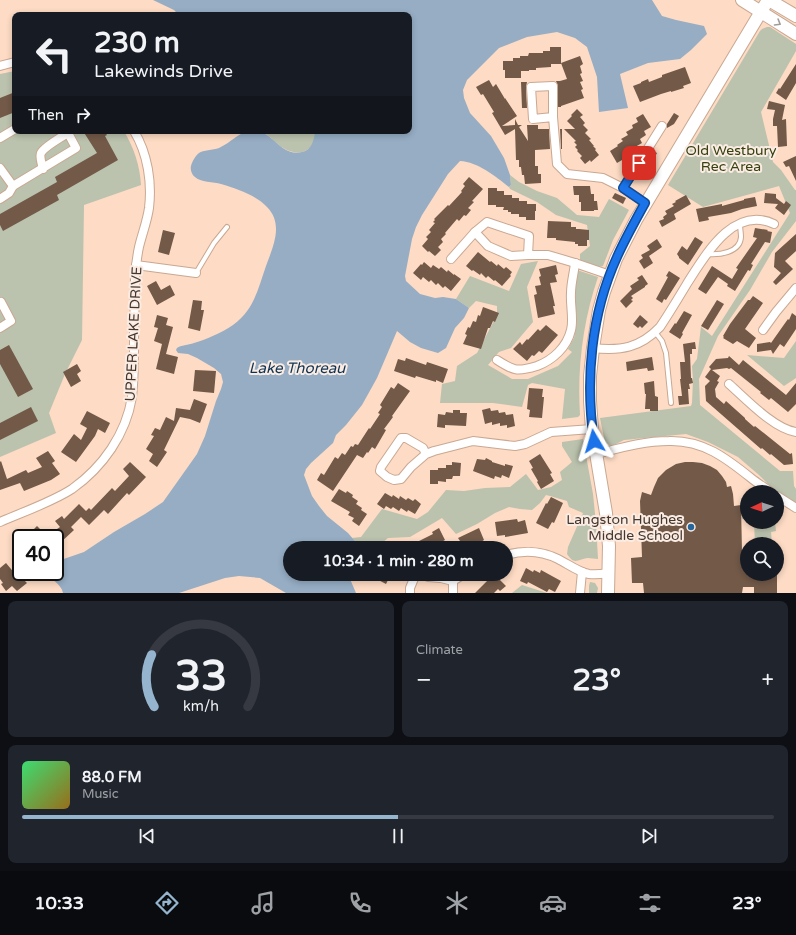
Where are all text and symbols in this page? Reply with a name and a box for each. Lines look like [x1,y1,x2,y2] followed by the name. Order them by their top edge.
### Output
[774,18,781,26] one-way arrow
[94,26,180,60] text: 230 m
[28,28,80,80] icon: left
[94,60,233,82] text: Lakewinds Drive
[72,104,94,126] icon: right
[28,106,64,124] text: Then
[686,142,777,175] park label: Old Westbury Rec Area
[622,146,656,180] pin
[628,152,650,174] icon: arrive
[121,266,146,402] street label: UPPER LAKE DRIVE
[249,359,346,377] water label: Lake Thoreau
[573,420,615,462] position arrow
[740,485,784,529] north arrow
[740,485,784,581] map controls
[566,511,683,544] place label: Langston Hughes Middle School
[686,522,696,532] marker: Langston Hughes Middle School
[12,529,64,581] speed limit sign: 40
[740,537,784,581] button: search
[323,552,473,570] text: 10:34 · 1 min · 280 m
[416,642,463,658] text: Climate
[175,652,227,702] text: 33
[572,662,621,699] text: 23°
[416,667,432,693] text: −
[762,667,774,693] text: +
[183,698,219,715] text: km/h
[82,768,142,786] text: 88.0 FM
[82,786,119,802] text: Music
[136,825,158,847] icon: previous
[387,825,409,847] icon: pause
[638,825,660,847] icon: next
[153,889,181,917] icon: directions
[249,889,277,917] icon: music
[346,889,374,917] icon: phone
[443,889,471,917] icon: climate
[539,889,567,917] icon: car
[636,889,664,917] icon: filters
[34,892,84,914] text: 10:33
[732,892,762,914] text: 23°

